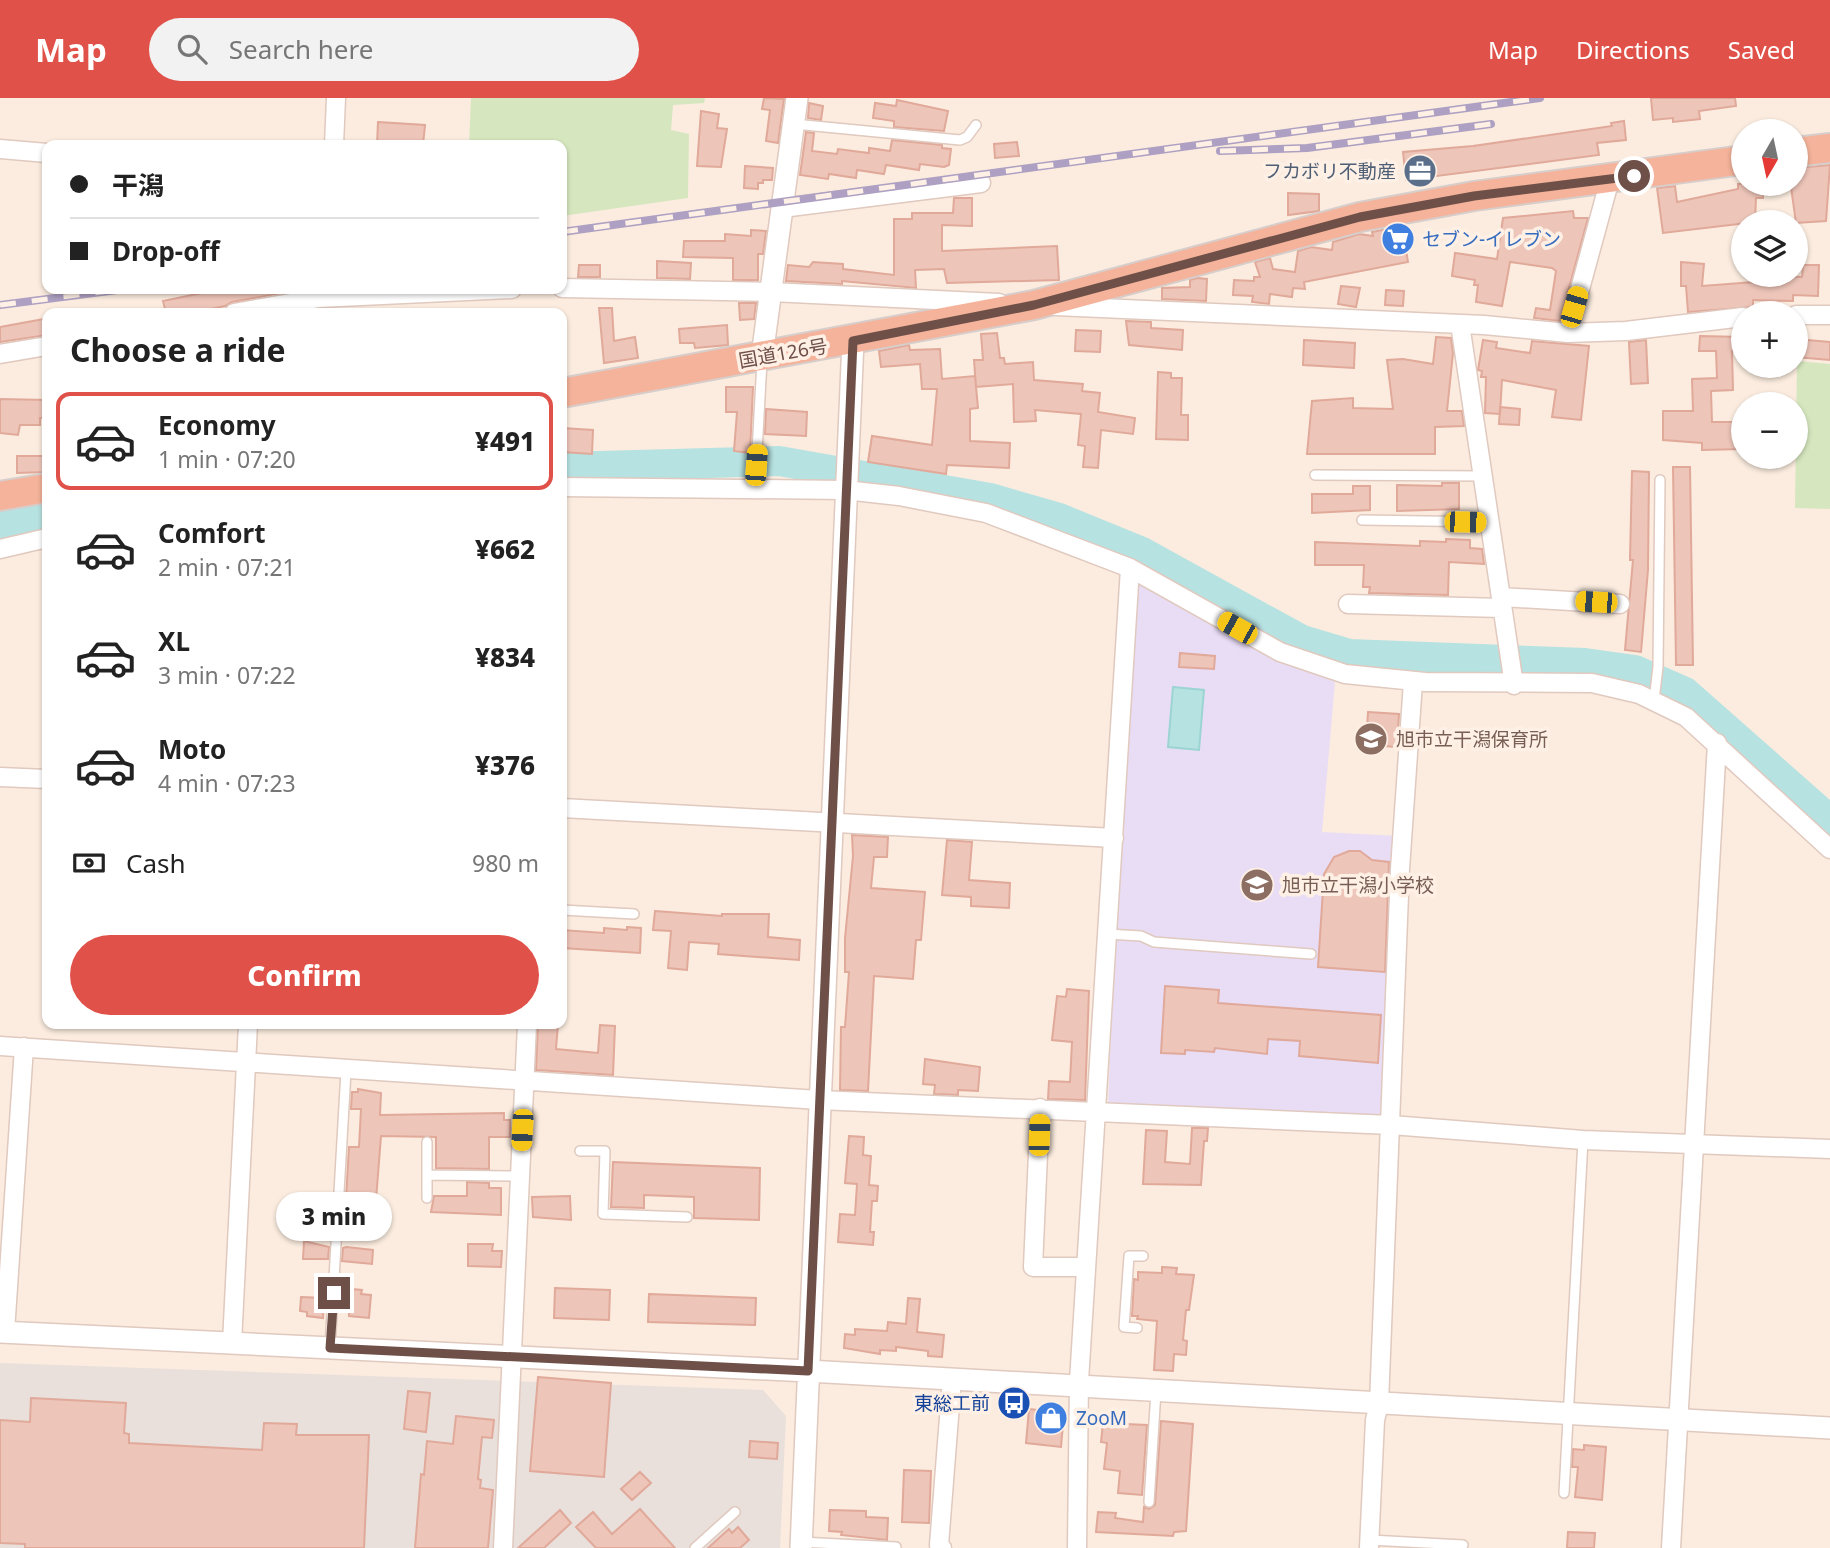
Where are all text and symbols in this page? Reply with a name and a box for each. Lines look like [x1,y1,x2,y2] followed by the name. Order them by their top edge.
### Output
[149,18,639,81] search box
[35,27,107,72] text: Map
[173,30,211,68] icon: search
[229,31,373,67] text: Search here
[1488,33,1538,66] text: Map
[1576,33,1690,66] text: Directions
[1728,33,1795,66] text: Saved
[1731,119,1808,196] north arrow
[1731,119,1808,469] map controls
[1401,152,1439,190] office icon: フカボリ不動産
[1263,158,1396,184] place label: フカボリ不動産
[1618,160,1650,192] route start
[112,167,164,203] text: 干潟
[1731,210,1808,287] button: layers
[1379,220,1417,258] supermarket icon: セブン-イレブン
[1422,226,1561,252] place label: セブン-イレブン
[112,233,219,269] text: Drop-off
[1559,284,1590,330] car
[1731,301,1808,378] button: +
[70,328,286,371] text: Choose a ride
[737,332,829,374] street label: 国道126号
[1731,392,1808,469] button: −
[158,407,276,443] text: Economy
[74,410,137,473] icon: car
[475,423,535,459] text: ¥491
[158,443,296,475] text: 1 min · 07:20
[745,443,768,487] car
[1444,511,1487,533] car
[158,515,266,551] text: Comfort
[74,518,137,581] icon: car
[475,531,535,567] text: ¥662
[158,551,296,583] text: 2 min · 07:21
[1575,590,1618,614] car
[1214,609,1261,647] car
[158,623,190,659] text: XL
[74,626,137,689] icon: car
[475,639,535,675] text: ¥834
[158,659,296,691] text: 3 min · 07:22
[1352,720,1390,758] school or university icon: 旭市立干潟保育所
[1396,726,1548,752] place label: 旭市立干潟保育所
[158,731,226,767] text: Moto
[74,734,137,797] icon: car
[475,747,535,783] text: ¥376
[158,767,296,799] text: 4 min · 07:23
[70,844,108,882] icon: cash
[126,845,186,881] text: Cash
[472,847,539,879] text: 980 m
[1238,866,1276,904] school or university icon: 旭市立干潟小学校
[1282,872,1434,898] place label: 旭市立干潟小学校
[70,935,539,1015] button: Confirm
[511,1108,534,1152] car
[1028,1114,1051,1156] car
[276,1192,392,1240] callout: 3 min
[302,1200,366,1232] text: 3 min
[318,1277,350,1309] route end
[995,1384,1033,1422] bus stop icon: 東総工前
[914,1390,990,1416] place label: 東総工前
[1032,1399,1070,1437] shop icon: ZooM
[1076,1405,1127,1431] place label: ZooM

